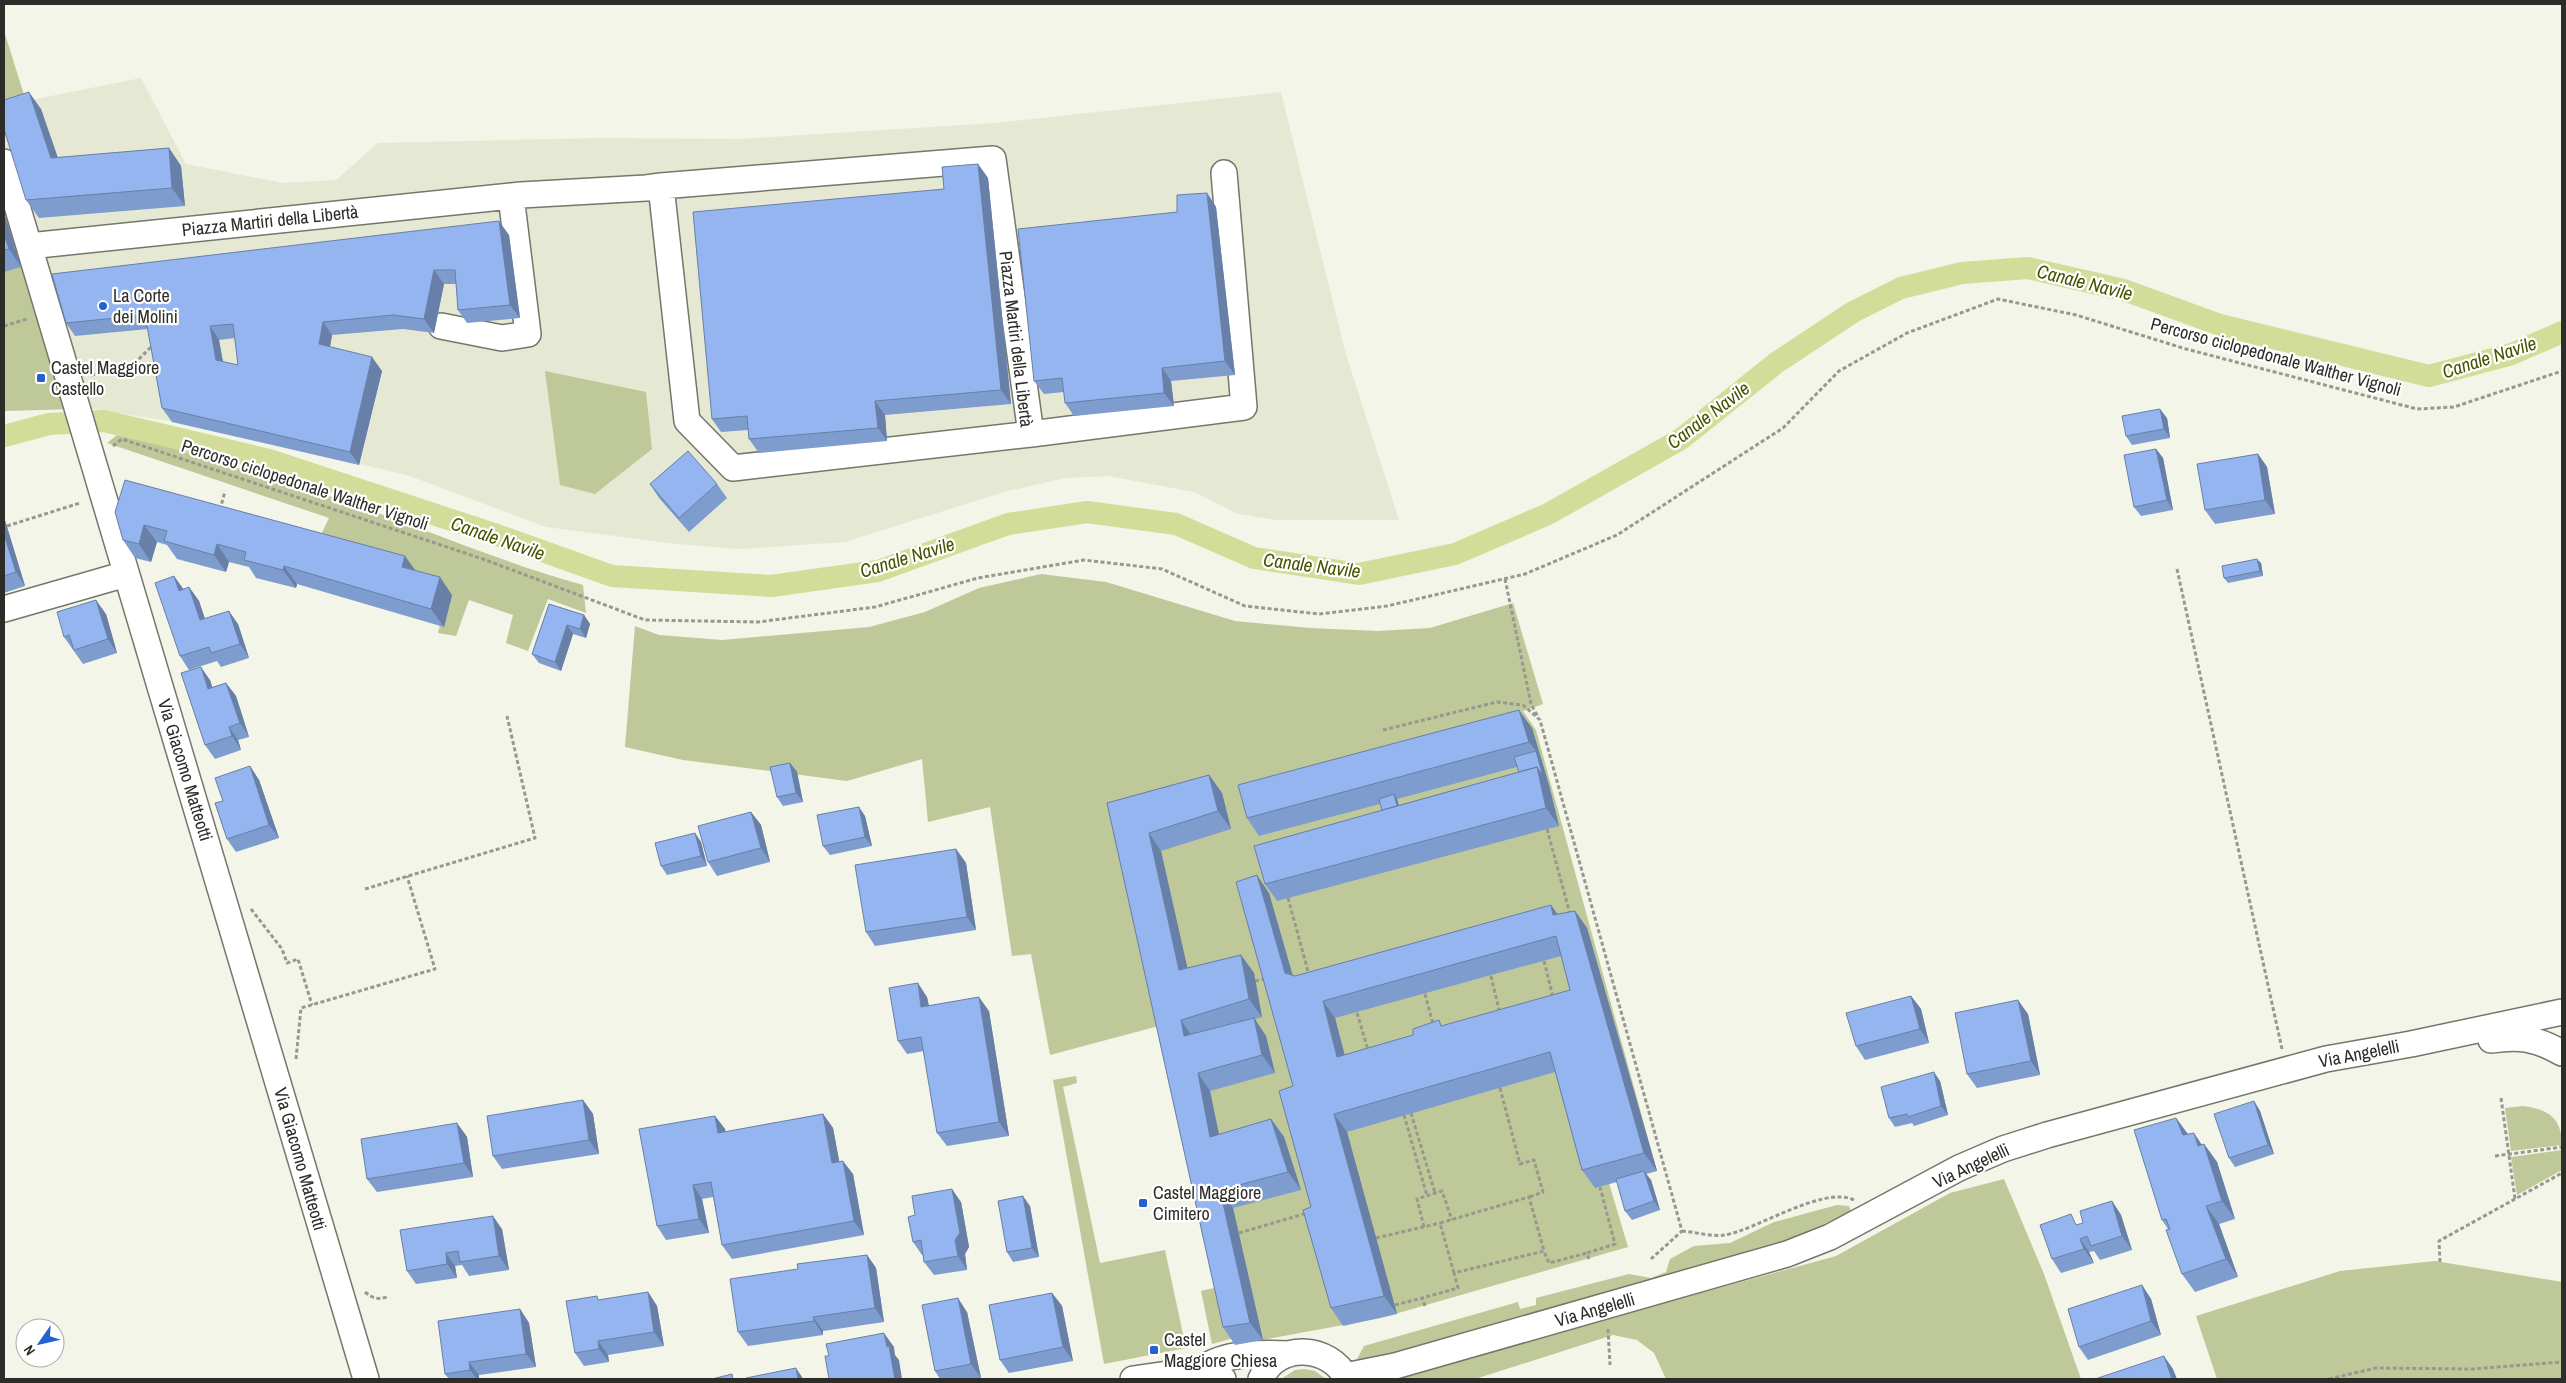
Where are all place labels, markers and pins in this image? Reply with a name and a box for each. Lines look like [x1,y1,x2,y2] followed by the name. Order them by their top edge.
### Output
[113,283,178,329] place label: La Corte dei Molini
[97,300,109,312] marker: La Corte dei Molini
[51,355,159,401] place label: Castel Maggiore Castello
[35,372,47,384] marker: Castel Maggiore Castello
[1153,1180,1261,1226] place label: Castel Maggiore Cimitero
[1137,1197,1149,1209] marker: Castel Maggiore Cimitero
[1164,1327,1277,1373] place label: Castel Maggiore Chiesa
[1148,1344,1160,1356] marker: Castel Maggiore Chiesa

